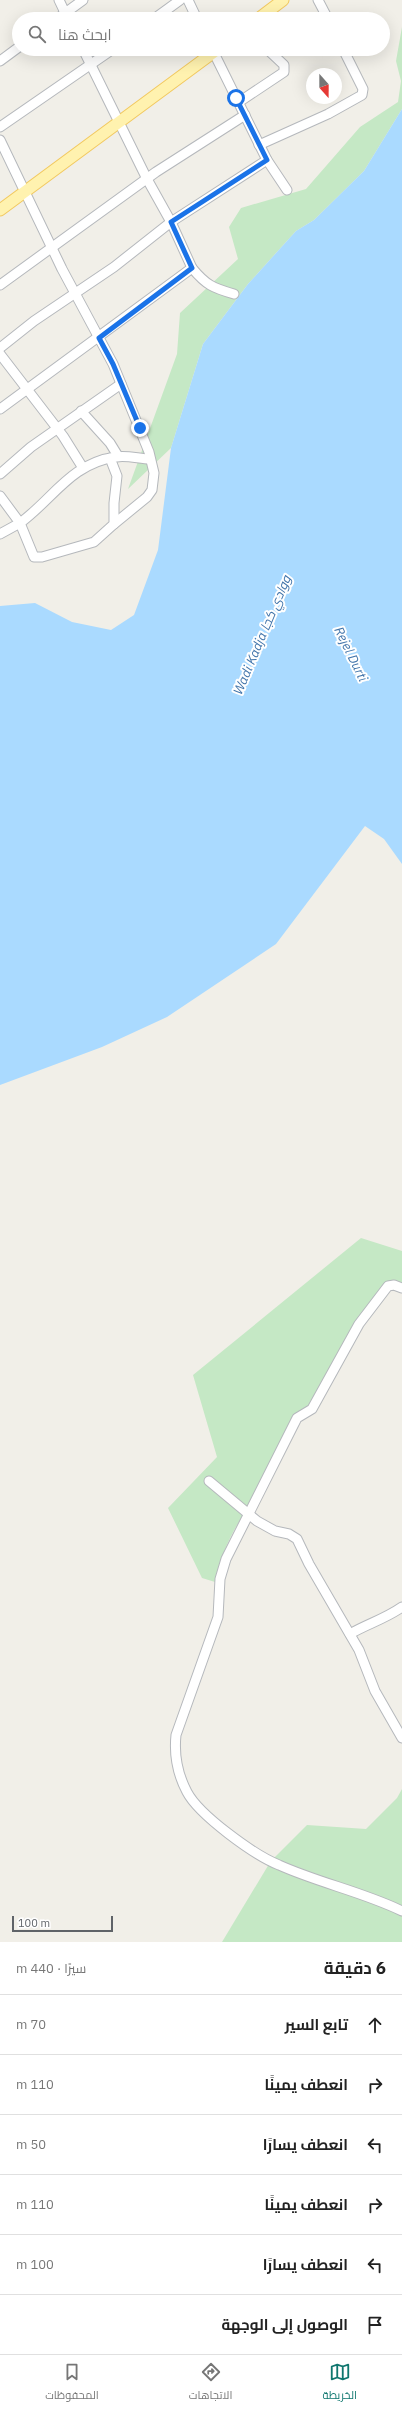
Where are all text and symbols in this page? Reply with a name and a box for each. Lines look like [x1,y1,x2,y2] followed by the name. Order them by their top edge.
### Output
[12,12,390,56] search box
[26,23,48,45] icon: search
[58,25,112,44] text: ابحث هنا
[306,68,342,104] north arrow
[227,89,245,107] route start
[131,419,149,437] route end
[229,572,297,698] water label: Wadi Kadja ووادي كجا
[330,624,372,685] water label: Rejel Durti
[12,1914,113,1933] scale bar
[18,1916,50,1930] text: 100 m
[324,1957,386,1979] text: 6 دقيقة
[16,1960,86,1977] text: سيرًا · 440 m
[364,2014,386,2036] icon: ahead
[285,2015,348,2034] text: تابع السير
[16,2016,46,2033] text: 70 m
[364,2074,386,2096] icon: right
[264,2075,348,2094] text: انعطف يمينًا
[16,2076,54,2093] text: 110 m
[364,2134,386,2156] icon: left
[263,2135,348,2154] text: انعطف يسارًا
[16,2136,46,2153] text: 50 m
[364,2194,386,2216] icon: right
[264,2195,348,2214] text: انعطف يمينًا
[16,2196,54,2213] text: 110 m
[364,2254,386,2276] icon: left
[263,2255,348,2274] text: انعطف يسارًا
[16,2256,54,2273] text: 100 m
[364,2314,386,2336] icon: arrive
[221,2315,348,2334] text: الوصول إلى الوجهة
[45,2361,99,2405] tab: المحفوظات
[189,2361,232,2405] tab: الاتجاهات
[323,2361,357,2405] tab: الخريطة

